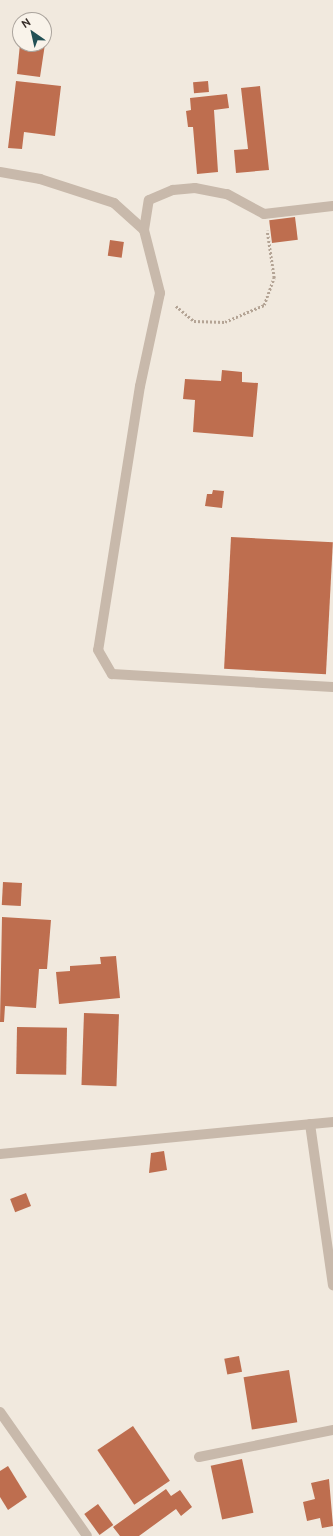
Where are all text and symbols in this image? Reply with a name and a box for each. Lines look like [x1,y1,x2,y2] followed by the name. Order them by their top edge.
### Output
[12,12,52,52] north arrow
[19,16,33,30] text: N

